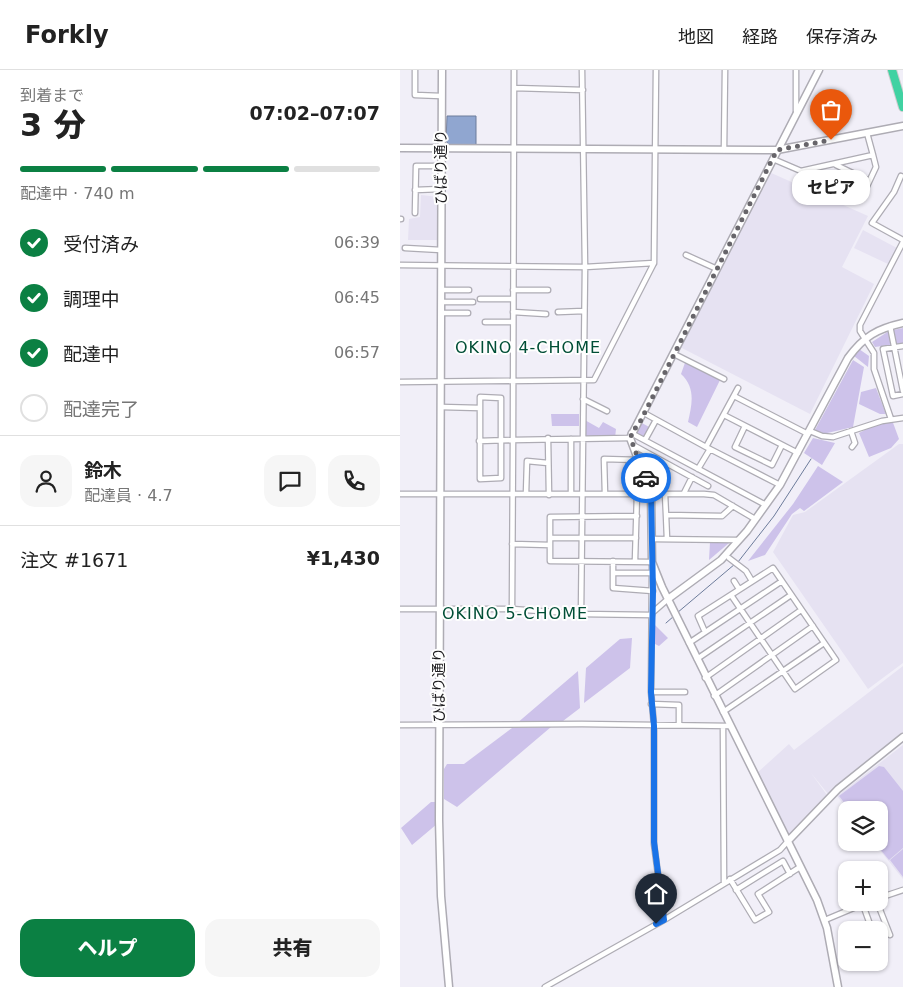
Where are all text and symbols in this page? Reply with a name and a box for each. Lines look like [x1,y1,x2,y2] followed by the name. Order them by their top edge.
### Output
[25,21,109,49] text: Forkly
[678,26,714,47] text: 地図
[742,26,778,47] text: 経路
[806,26,878,47] text: 保存済み
[20,86,84,105] text: 到着まで
[810,89,852,140] pin
[817,96,845,124] icon: bag
[250,102,380,124] text: 07:02–07:07
[20,106,85,144] text: 3 分
[432,129,450,205] street label: ひばり通り
[792,170,870,205] callout: セピア
[807,178,855,197] text: セピア
[20,184,134,203] text: 配達中 · 740 m
[20,229,48,257] icon: check
[63,233,139,255] text: 受付済み
[334,233,380,252] text: 06:39
[20,284,48,312] icon: check
[63,288,120,310] text: 調理中
[334,288,380,307] text: 06:45
[455,338,601,357] district label: OKINO 4-CHOME
[20,339,48,367] icon: check
[63,343,120,365] text: 配達中
[334,343,380,362] text: 06:57
[63,398,139,420] text: 配達完了
[621,453,671,503] courier
[20,455,72,507] button: person
[264,455,316,507] button: chat
[328,455,380,507] button: phone
[84,459,122,481] text: 鈴木
[632,464,660,492] icon: car
[84,486,173,505] text: 配達員 · 4.7
[307,547,380,569] text: ¥1,430
[20,549,128,571] text: 注文 #1671
[442,604,588,623] district label: OKINO 5-CHOME
[430,647,448,723] street label: ひばり通り
[838,801,888,971] map controls
[838,801,888,851] button: layers
[838,861,888,911] button: +
[635,873,677,924] pin
[642,880,670,908] icon: home
[20,919,195,977] button: ヘルプ
[205,919,380,977] button: 共有
[838,921,888,971] button: −

